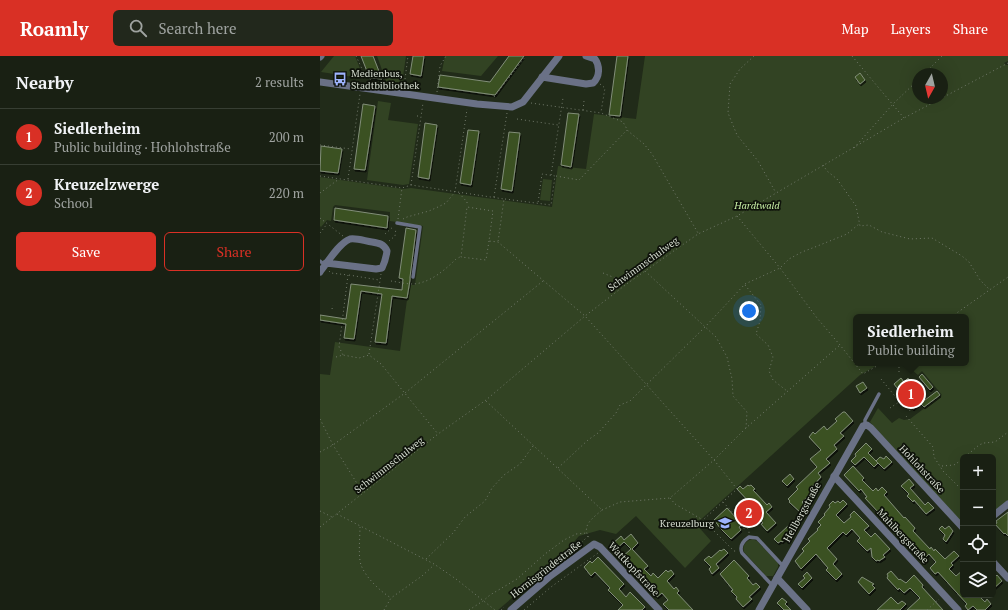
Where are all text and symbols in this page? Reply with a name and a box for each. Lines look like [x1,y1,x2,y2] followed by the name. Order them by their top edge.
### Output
[113,10,393,46] search box
[20,16,89,41] text: Roamly
[127,17,149,39] icon: search
[159,18,237,38] text: Search here
[842,19,869,38] text: Map
[891,19,931,38] text: Layers
[953,19,988,38] text: Share
[351,67,420,92] place label: Medienbus, Stadtbibliothek
[912,68,948,104] north arrow
[16,71,74,94] text: Nearby
[332,71,348,87] bus stop icon: Medienbus, Stadtbibliothek
[255,73,304,91] text: 2 results
[54,118,140,138] text: Siedlerheim
[25,128,33,146] text: 1
[269,128,304,146] text: 200 m
[54,138,231,156] text: Public building · Hohlohstraße
[54,174,159,194] text: Kreuzelzwerge
[25,184,33,202] text: 2
[269,184,304,202] text: 220 m
[54,194,93,212] text: School
[733,199,780,212] park label: Hardtwald
[16,232,156,271] button: Save
[164,232,304,271] button: Share
[605,233,682,294] street label: Schwimmschulweg
[739,301,759,321] your location
[853,314,969,366] popup
[867,321,954,341] text: Siedlerheim
[867,341,955,359] text: Public building
[898,379,924,409] pin: 1
[352,433,427,496] street label: Schwimmschulweg
[896,442,948,496] street label: Hohlohstraße
[960,454,996,598] map controls
[960,454,996,490] button: +
[780,480,824,544] street label: Hellbergstraße
[960,490,996,526] button: −
[736,498,762,528] pin: 2
[874,506,932,566] street label: Mahlbergstraße
[717,515,733,531] school or university icon: Kreuzelburg
[660,517,715,530] place label: Kreuzelburg
[960,526,996,562] button: locate
[508,537,584,601] street label: Hornisgrindestraße
[606,539,662,599] street label: Wattkopfstraße
[960,562,996,598] button: layers

